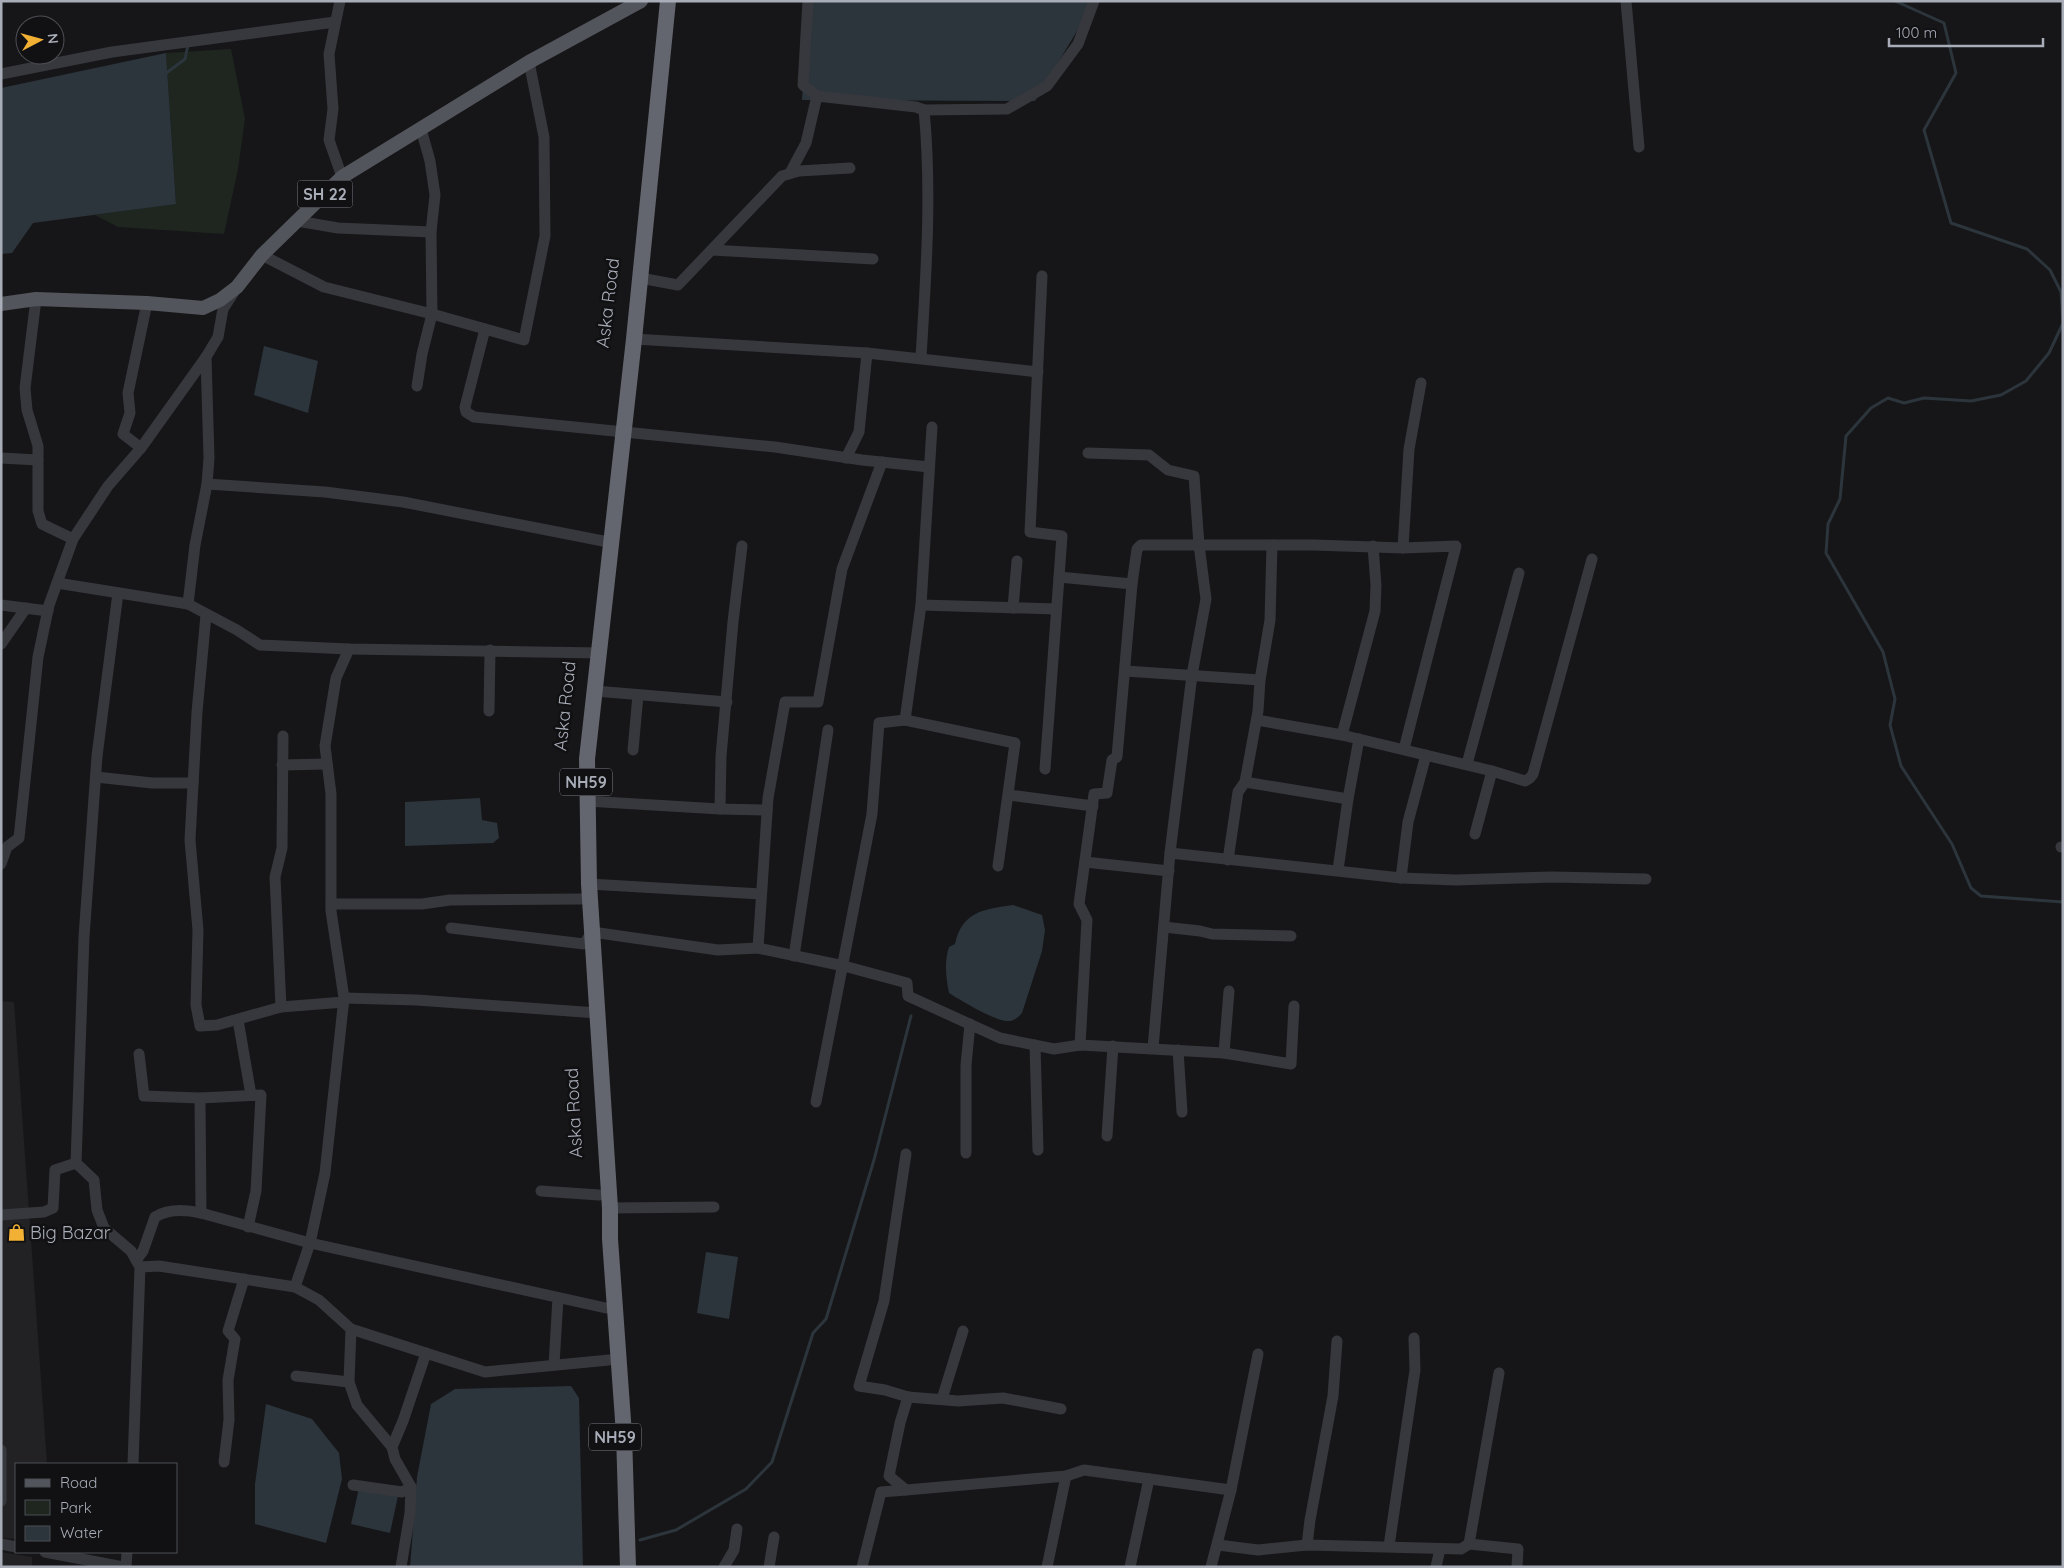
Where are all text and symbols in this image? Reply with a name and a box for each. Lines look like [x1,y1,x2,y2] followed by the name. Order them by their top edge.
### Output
[15,15,65,65] north arrow
[1889,15,2043,47] scale bar
[1896,23,1937,42] text: 100 m
[43,33,62,45] text: N
[298,180,352,208] road number: SH 22
[591,257,624,349] street label: Aska Road
[548,660,581,752] street label: Aska Road
[560,769,612,796] road number: NH59
[560,1067,587,1159] street label: Aska Road
[30,1221,111,1244] place label: Big Bazar
[6,1223,26,1243] shop icon: Big Bazar
[589,1424,641,1450] road number: NH59
[15,1463,178,1553] legend
[60,1473,97,1492] text: Road
[60,1498,92,1517] text: Park
[60,1523,103,1542] text: Water

